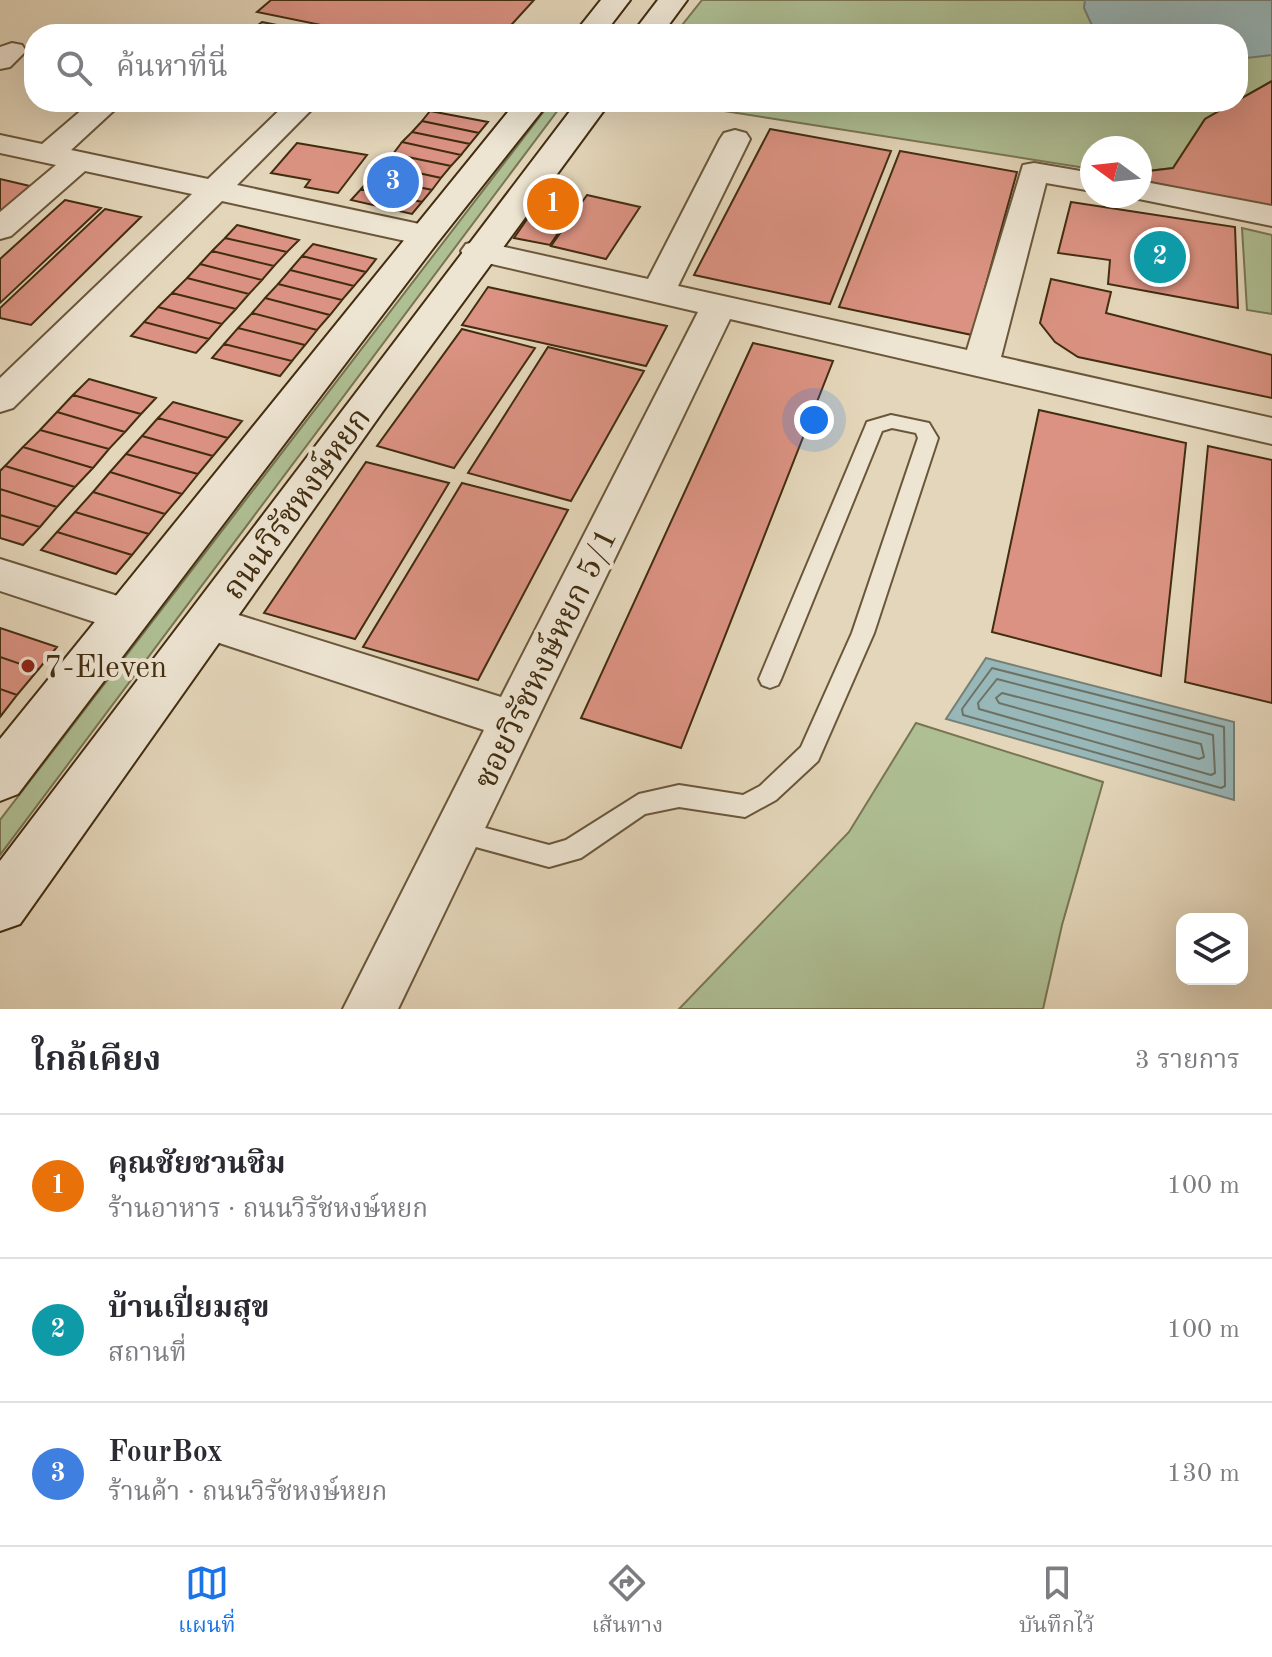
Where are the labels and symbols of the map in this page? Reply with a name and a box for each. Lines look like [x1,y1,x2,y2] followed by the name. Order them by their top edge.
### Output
[1080,136,1152,208] north arrow
[367,152,419,212] pin: 3
[527,174,579,234] pin: 1
[1134,227,1186,287] pin: 2
[214,400,378,607] street label: ถนนวิรัชหงษ์หยก
[794,400,834,440] your location
[466,522,625,795] street label: ซอยวิรัชหงษ์หยก 5/1
[44,653,167,685] place label: 7-Eleven
[19,657,37,675] marker: 7-Eleven

